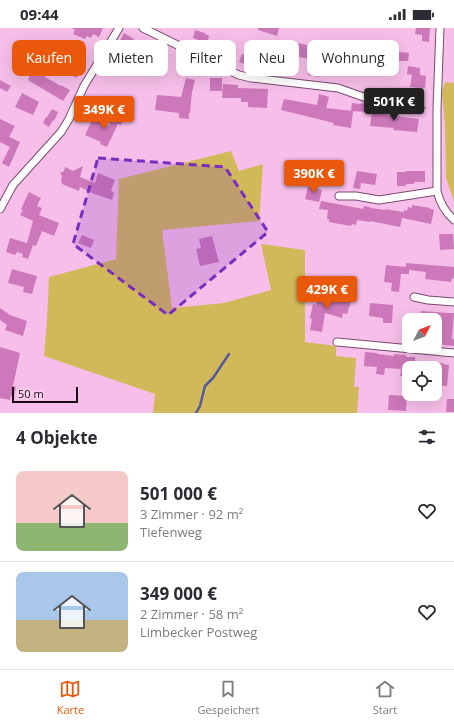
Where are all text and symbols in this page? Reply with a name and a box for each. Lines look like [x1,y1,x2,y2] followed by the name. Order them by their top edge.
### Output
[20,4,59,24] text: 09:44
[12,40,86,76] chip: Kaufen
[94,40,168,76] chip: Mieten
[176,40,236,76] chip: Filter
[244,40,299,76] chip: Neu
[307,40,399,76] chip: Wohnung
[361,88,427,122] pin: 501K €
[373,92,415,110] text: 501K €
[71,96,137,130] pin: 349K €
[83,100,125,118] text: 349K €
[281,160,347,194] pin: 390K €
[293,164,335,182] text: 390K €
[294,276,360,310] pin: 429K €
[306,280,348,298] text: 429K €
[402,313,442,353] north arrow
[402,313,442,401] map controls
[402,361,442,401] button: locate
[12,385,78,404] scale bar
[18,386,44,401] text: 50 m
[16,426,98,449] text: 4 Objekte
[416,426,438,448] icon: filters
[140,482,217,505] text: 501 000 €
[48,487,96,535] icon: home
[416,500,438,522] icon: heart
[140,505,243,523] text: 3 Zimmer · 92 m²
[140,523,202,541] text: Tiefenweg
[140,582,217,605] text: 349 000 €
[48,588,96,636] icon: home
[416,601,438,623] icon: heart
[140,605,243,623] text: 2 Zimmer · 58 m²
[140,623,257,641] text: Limbecker Postweg
[57,678,84,717] tab: Karte
[198,678,259,717] tab: Gespeichert
[373,678,397,717] tab: Start

